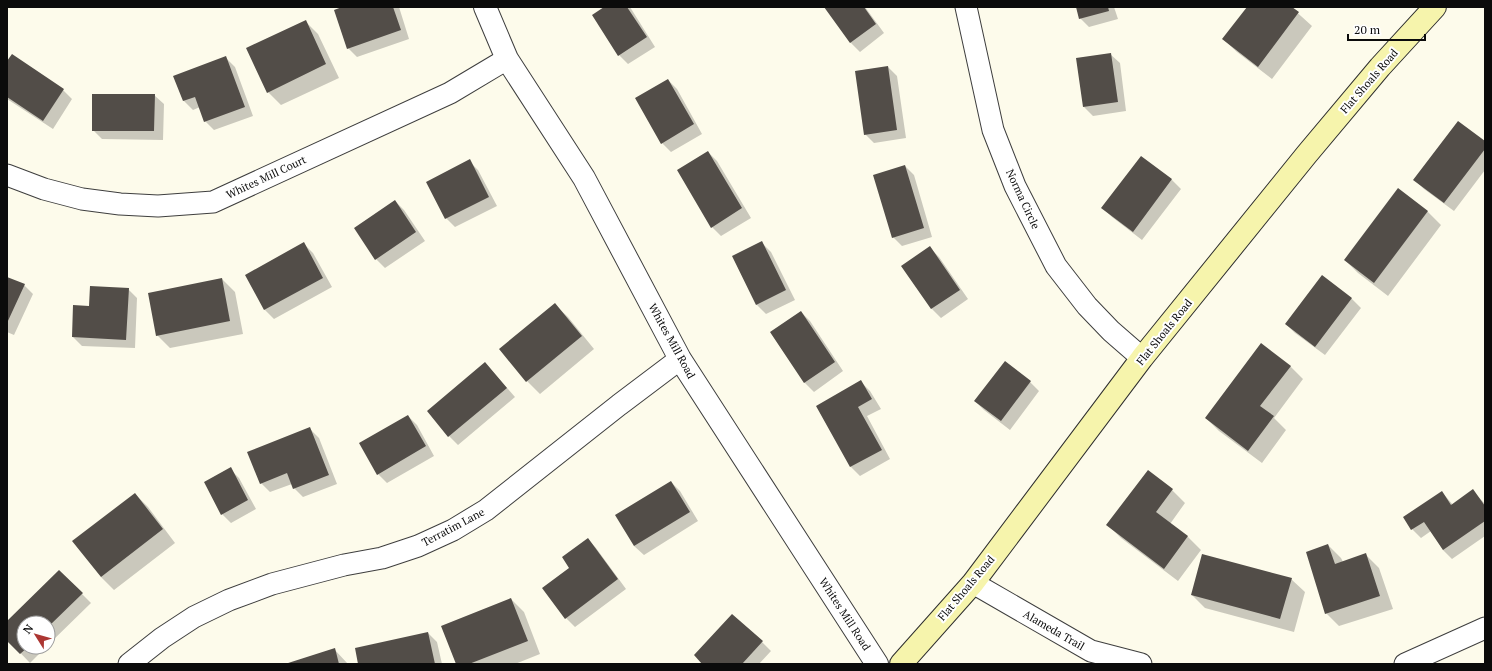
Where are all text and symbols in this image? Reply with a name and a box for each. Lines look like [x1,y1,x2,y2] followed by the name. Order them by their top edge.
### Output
[1348,16,1425,42] scale bar
[1354,22,1381,37] text: 20 m
[1337,46,1401,116] street label: Flat Shoals Road
[224,152,308,202] street label: Whites Mill Court
[1003,167,1043,232] street label: Norma Circle
[1133,296,1195,368] street label: Flat Shoals Road
[646,301,698,381] street label: Whites Mill Road
[419,504,487,549] street label: Terratim Lane
[935,553,997,623] street label: Flat Shoals Road
[816,575,874,653] street label: Whites Mill Road
[1021,607,1087,653] street label: Alameda Trail
[16,615,56,655] north arrow
[20,621,37,637] text: N

